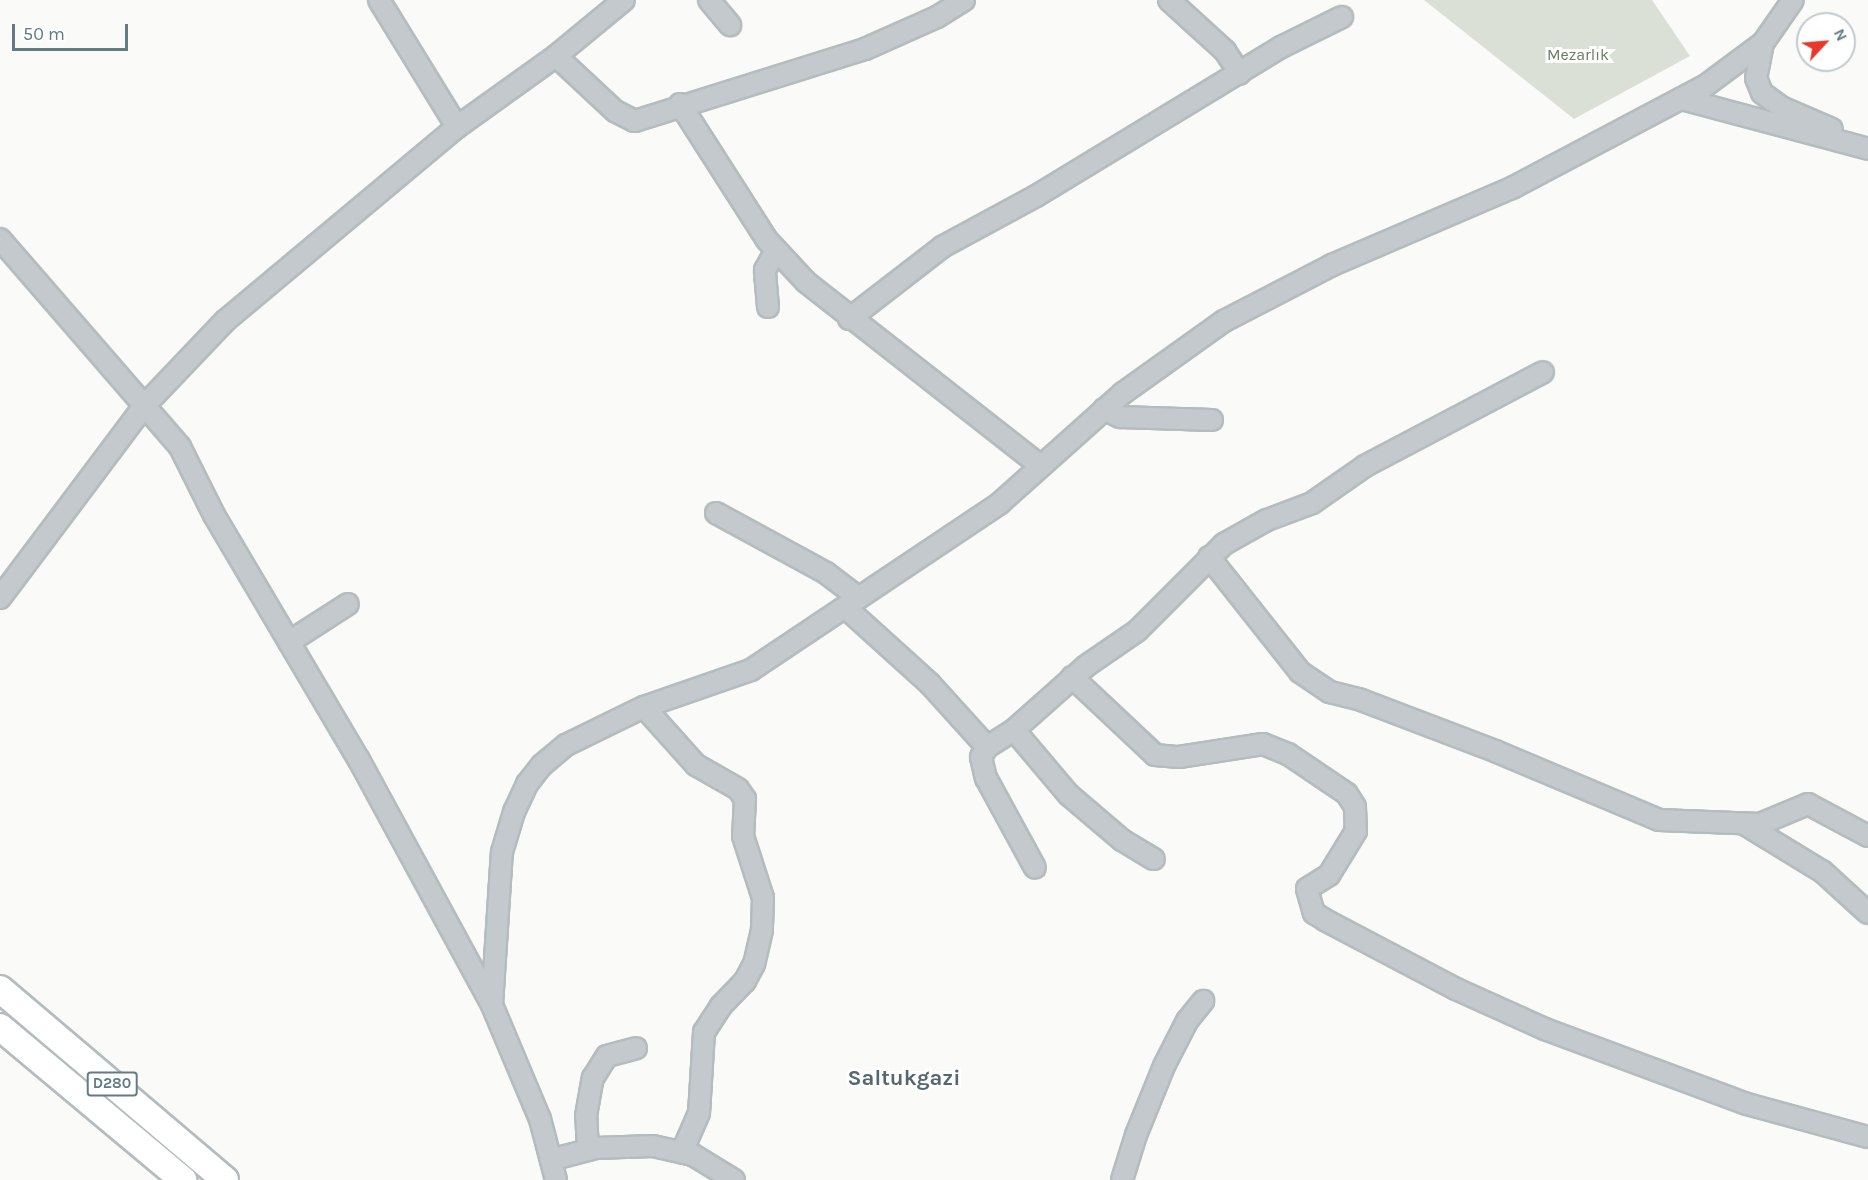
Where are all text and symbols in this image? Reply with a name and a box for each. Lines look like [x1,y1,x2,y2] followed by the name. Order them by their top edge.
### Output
[15,12,130,50] scale bar
[1796,12,1856,72] north arrow
[23,23,65,45] text: 50 m
[1830,25,1852,44] text: N
[1547,45,1609,65] park label: Mezarlık
[848,1066,960,1092] district label: Saltukgazi
[86,1072,138,1096] road number: D280

